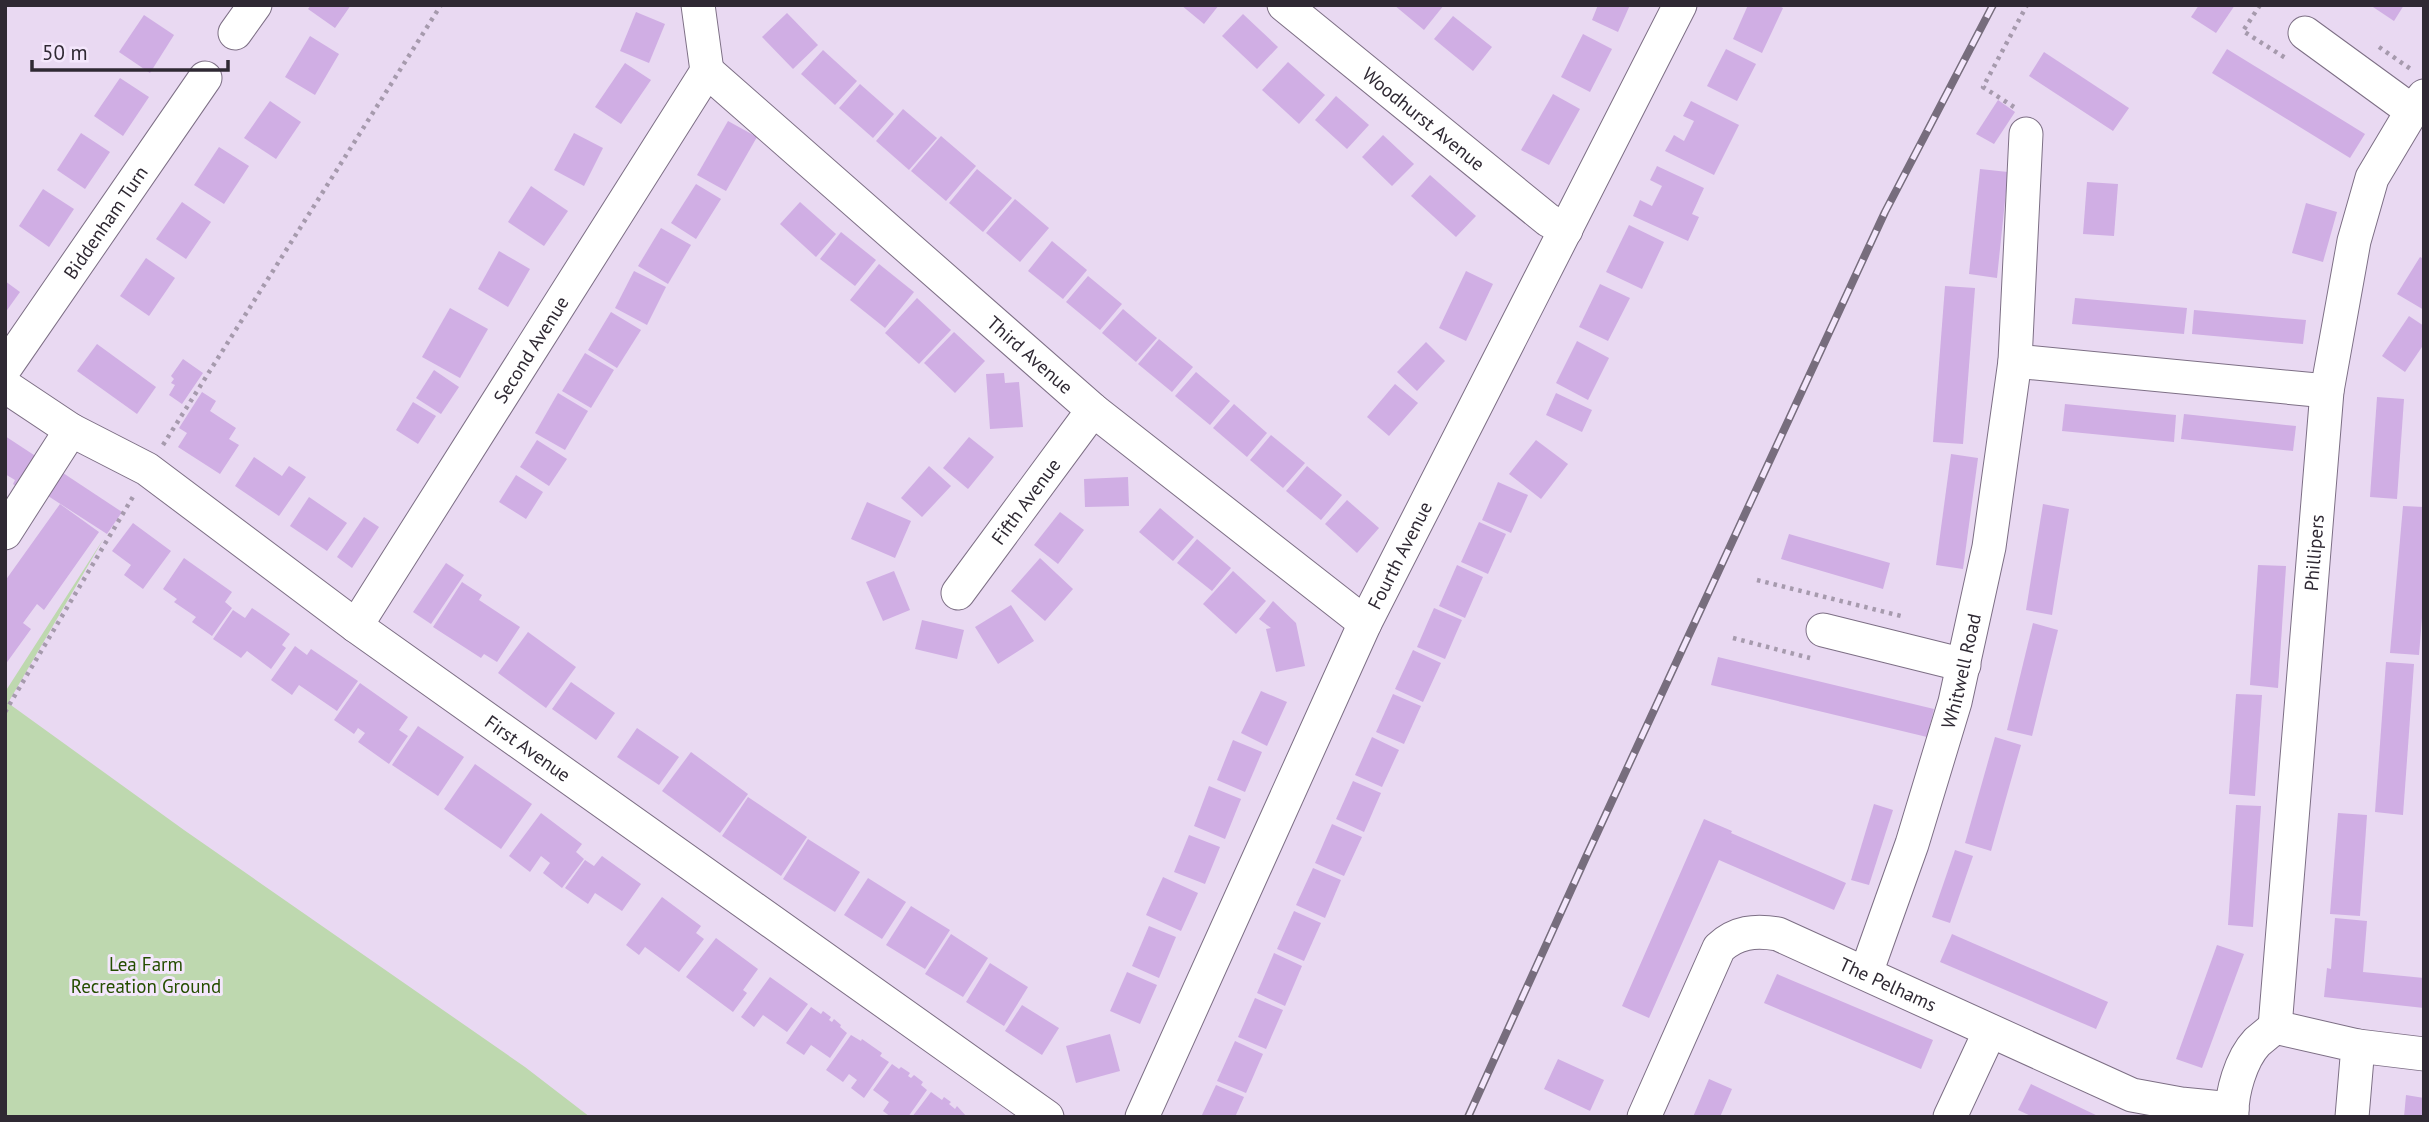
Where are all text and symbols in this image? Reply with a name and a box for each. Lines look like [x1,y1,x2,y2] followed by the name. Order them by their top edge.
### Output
[32,28,228,72] scale bar
[42,39,88,66] text: 50 m
[1357,62,1490,176] street label: Woodhurst Avenue
[58,161,153,284] street label: Biddenham Turn
[488,292,574,408] street label: Second Avenue
[982,311,1078,399] street label: Third Avenue
[986,453,1065,549] street label: Fifth Avenue
[1362,497,1437,613] street label: Fourth Avenue
[2299,513,2329,592] street label: Phillipers
[1936,611,1986,731] street label: Whitwell Road
[480,709,575,787] street label: First Avenue
[71,952,221,998] park label: Lea Farm Recreation Ground
[1836,952,1940,1017] street label: The Pelhams

